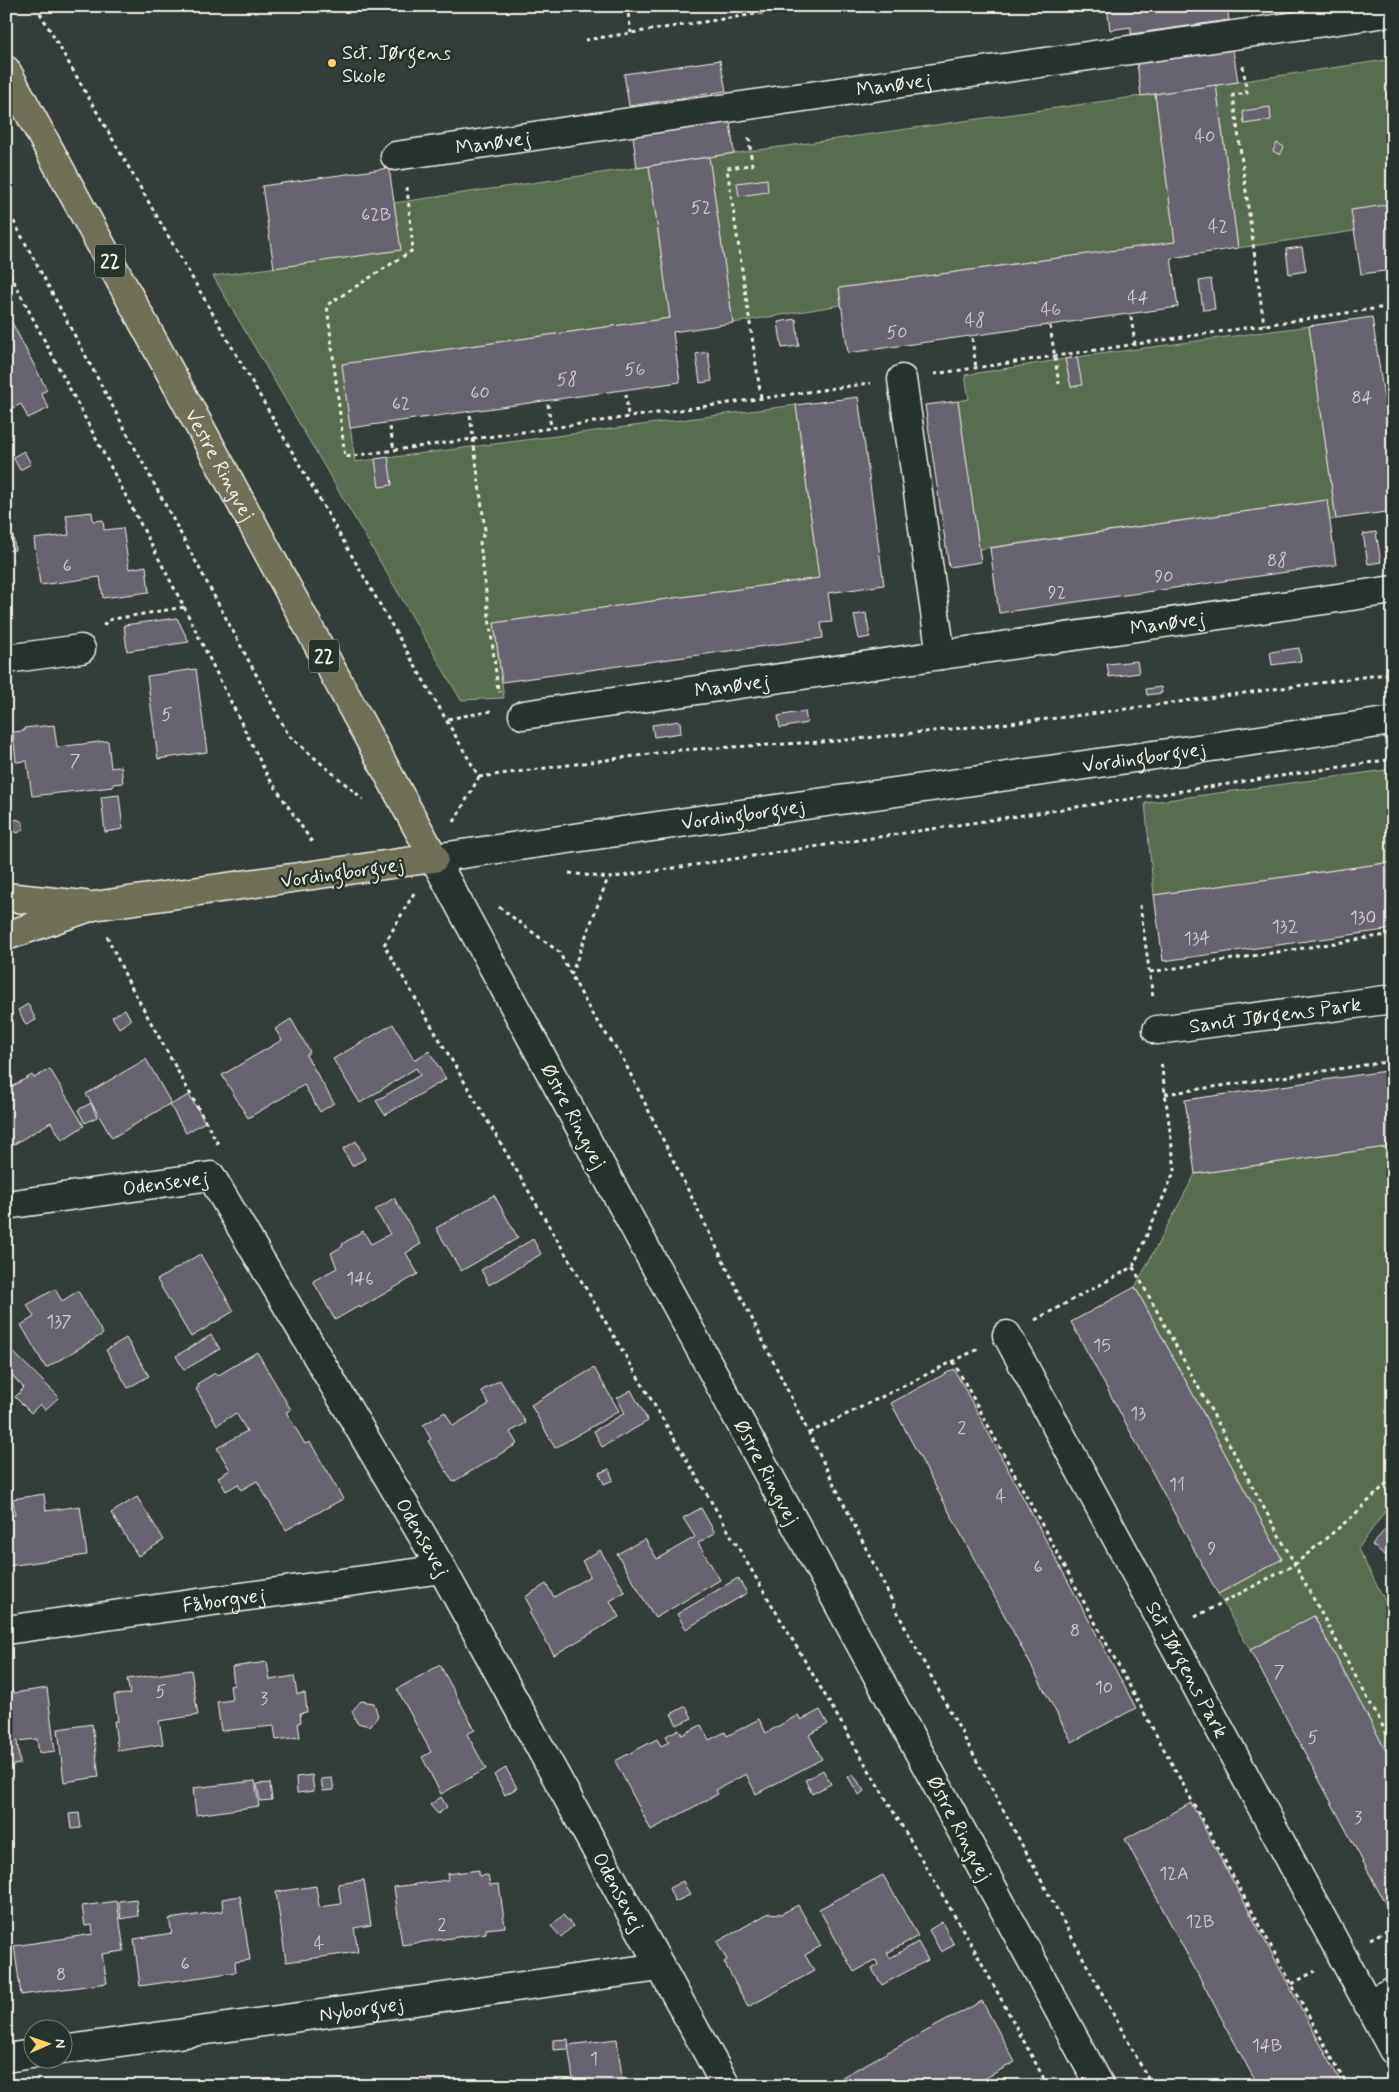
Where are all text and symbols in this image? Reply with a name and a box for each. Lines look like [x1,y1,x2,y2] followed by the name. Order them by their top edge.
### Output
[342,40,451,90] place label: Sct. Jørgens Skole
[326,57,338,69] marker: Sct. Jørgens Skole
[855,67,933,104] street label: Manøvej
[454,125,533,162] street label: Manøvej
[1195,125,1215,149] house number: 40
[691,196,711,220] house number: 52
[361,203,391,227] house number: 62B
[1208,215,1228,239] house number: 42
[95,245,125,278] road number: 22
[1127,286,1149,310] house number: 44
[1041,298,1061,322] house number: 46
[965,309,985,333] house number: 48
[886,321,908,345] house number: 50
[625,358,645,382] house number: 56
[557,368,577,392] house number: 58
[470,381,490,405] house number: 60
[1351,386,1373,410] house number: 84
[392,392,410,416] house number: 62
[178,405,260,526] street label: Vestre Ringvej
[1267,549,1287,573] house number: 88
[62,554,72,578] house number: 6
[1154,565,1174,589] house number: 90
[1048,581,1066,605] house number: 92
[1128,605,1207,643] street label: Manøvej
[309,640,339,672] road number: 22
[693,668,771,705] street label: Manøvej
[162,703,173,727] house number: 5
[1080,736,1208,780] street label: Vordingborgvej
[70,749,81,773] house number: 7
[680,793,807,838] street label: Vordingborgvej
[279,851,406,897] street label: Vordingborgvej
[1350,906,1376,930] house number: 130
[1272,915,1298,939] house number: 132
[1184,927,1211,951] house number: 134
[1188,991,1363,1041] street label: Sanct Jørgens Park
[534,1059,612,1174] street label: Østre Ringvej
[121,1164,210,1203] street label: Odensevej
[346,1267,374,1291] house number: 146
[46,1310,72,1334] house number: 137
[1093,1334,1111,1358] house number: 15
[1130,1402,1146,1426] house number: 13
[727,1415,805,1530] street label: Østre Ringvej
[958,1416,967,1440] house number: 2
[1169,1473,1185,1497] house number: 11
[996,1485,1006,1509] house number: 4
[388,1494,456,1582] street label: Odensevej
[1208,1537,1217,1561] house number: 9
[1033,1555,1043,1579] house number: 6
[181,1582,267,1620] street label: Fåborgvej
[1138,1597,1234,1743] street label: Sct Jørgens Park
[1070,1619,1080,1643] house number: 8
[1274,1660,1285,1684] house number: 7
[1095,1676,1113,1700] house number: 10
[156,1680,167,1704] house number: 5
[260,1687,268,1711] house number: 3
[1308,1726,1319,1750] house number: 5
[920,1771,998,1886] street label: Østre Ringvej
[1354,1806,1362,1830] house number: 3
[585,1848,651,1937] street label: Odensevej
[1159,1862,1189,1886] house number: 12A
[1186,1910,1214,1934] house number: 12B
[438,1913,447,1937] house number: 2
[314,1932,324,1956] house number: 4
[180,1952,190,1976] house number: 6
[56,1963,66,1987] house number: 8
[317,1991,405,2029] street label: Nyborgvej
[22,2020,72,2070] north arrow
[1252,2034,1282,2058] house number: 14B
[51,2039,69,2049] text: N
[590,2047,598,2071] house number: 1

